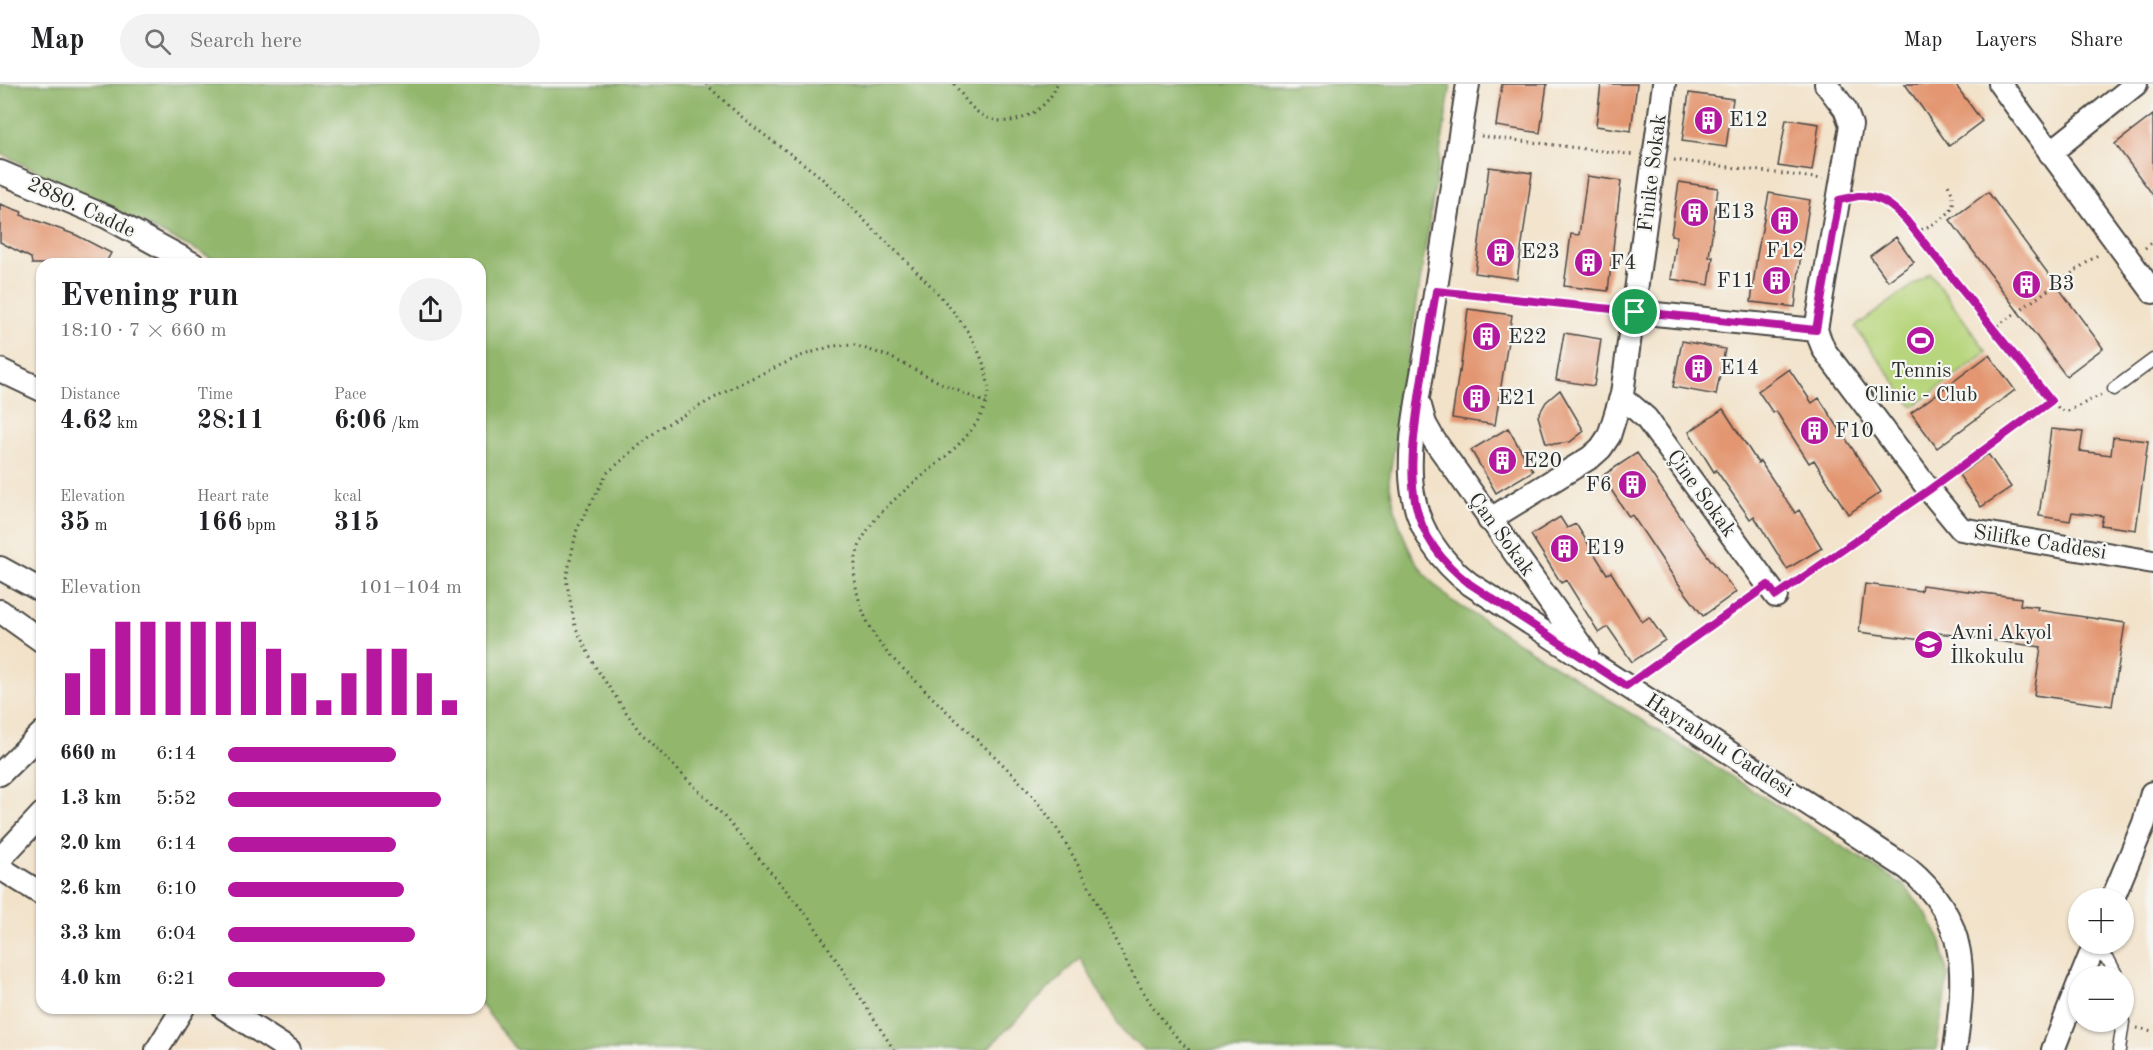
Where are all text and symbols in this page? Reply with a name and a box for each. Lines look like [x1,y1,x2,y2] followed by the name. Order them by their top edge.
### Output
[120,14,540,68] search box
[141,25,174,58] icon: search
[30,27,84,55] text: Map
[189,30,302,52] text: Search here
[1903,30,1942,51] text: Map
[1975,30,2037,51] text: Layers
[2070,30,2123,51] text: Share
[1692,104,1724,136] building icon: E12
[1729,110,1768,131] place label: E12
[1635,113,1671,233] street label: Finike Sokak
[24,174,138,242] street label: 2880. Cadde
[1679,196,1711,228] building icon: E13
[1716,202,1755,223] place label: E13
[1769,204,1801,236] building icon: F12
[1484,236,1516,268] building icon: E23
[1766,241,1804,262] place label: F12
[1521,242,1560,263] place label: E23
[1573,247,1605,279] building icon: F4
[1610,253,1636,274] place label: F4
[1760,265,1792,297] building icon: F11
[2011,268,2043,300] building icon: B3
[1716,271,1755,292] place label: F11
[2048,274,2075,295] place label: B3
[399,278,462,341] button: share
[60,280,239,313] text: Evening run
[1609,286,1660,337] pin
[1618,295,1651,328] icon: arrive
[60,321,227,341] text: 18:10 · 7 × 660 m
[1471,321,1503,353] building icon: E22
[1905,324,1937,356] sports icon: Tennis Clinic - Club
[1508,327,1547,348] place label: E22
[1683,352,1715,384] building icon: E14
[1720,358,1759,379] place label: E14
[1865,361,1977,406] place label: Tennis Clinic - Club
[1461,382,1493,414] building icon: E21
[60,387,120,403] text: Distance
[197,387,233,403] text: Time
[334,387,366,403] text: Pace
[1498,388,1537,409] place label: E21
[60,408,113,434] text: 4.62
[197,408,265,434] text: 28:11
[334,408,387,434] text: 6:06
[1798,415,1830,447] building icon: F10
[113,416,138,432] text: km
[387,416,419,432] text: /km
[1835,421,1874,442] place label: F10
[1486,445,1518,477] building icon: E20
[1662,446,1740,542] street label: Çine Sokak
[1523,451,1562,472] place label: E20
[1617,469,1649,501] building icon: F6
[1586,475,1612,496] place label: F6
[60,489,125,505] text: Elevation
[197,489,269,505] text: Heart rate
[334,489,362,505] text: kcal
[1464,489,1538,581] street label: Çan Sokak
[60,510,90,536] text: 35
[197,510,242,536] text: 166
[334,510,379,536] text: 315
[90,518,107,534] text: m
[242,518,276,534] text: bpm
[1972,522,2108,564] street label: Silifke Caddesi
[1549,532,1581,564] building icon: E19
[1586,538,1625,559] place label: E19
[60,578,141,598] text: Elevation
[359,578,462,598] text: 101–104 m
[1950,623,2052,668] place label: Avni Akyol İlkokulu
[1913,629,1945,661] school or university icon: Avni Akyol İlkokulu
[1641,691,1797,801] street label: Hayrabolu Caddesi
[60,744,116,764] text: 660 m
[156,744,196,764] text: 6:14
[60,789,122,809] text: 1.3 km
[156,789,196,809] text: 5:52
[60,834,122,854] text: 2.0 km
[156,834,196,854] text: 6:14
[60,879,122,899] text: 2.6 km
[156,879,196,899] text: 6:10
[2068,888,2134,1032] map controls
[2068,888,2134,954] button: +
[60,924,122,944] text: 3.3 km
[156,924,196,944] text: 6:04
[2068,966,2134,1032] button: −
[60,969,122,989] text: 4.0 km
[156,969,196,989] text: 6:21

